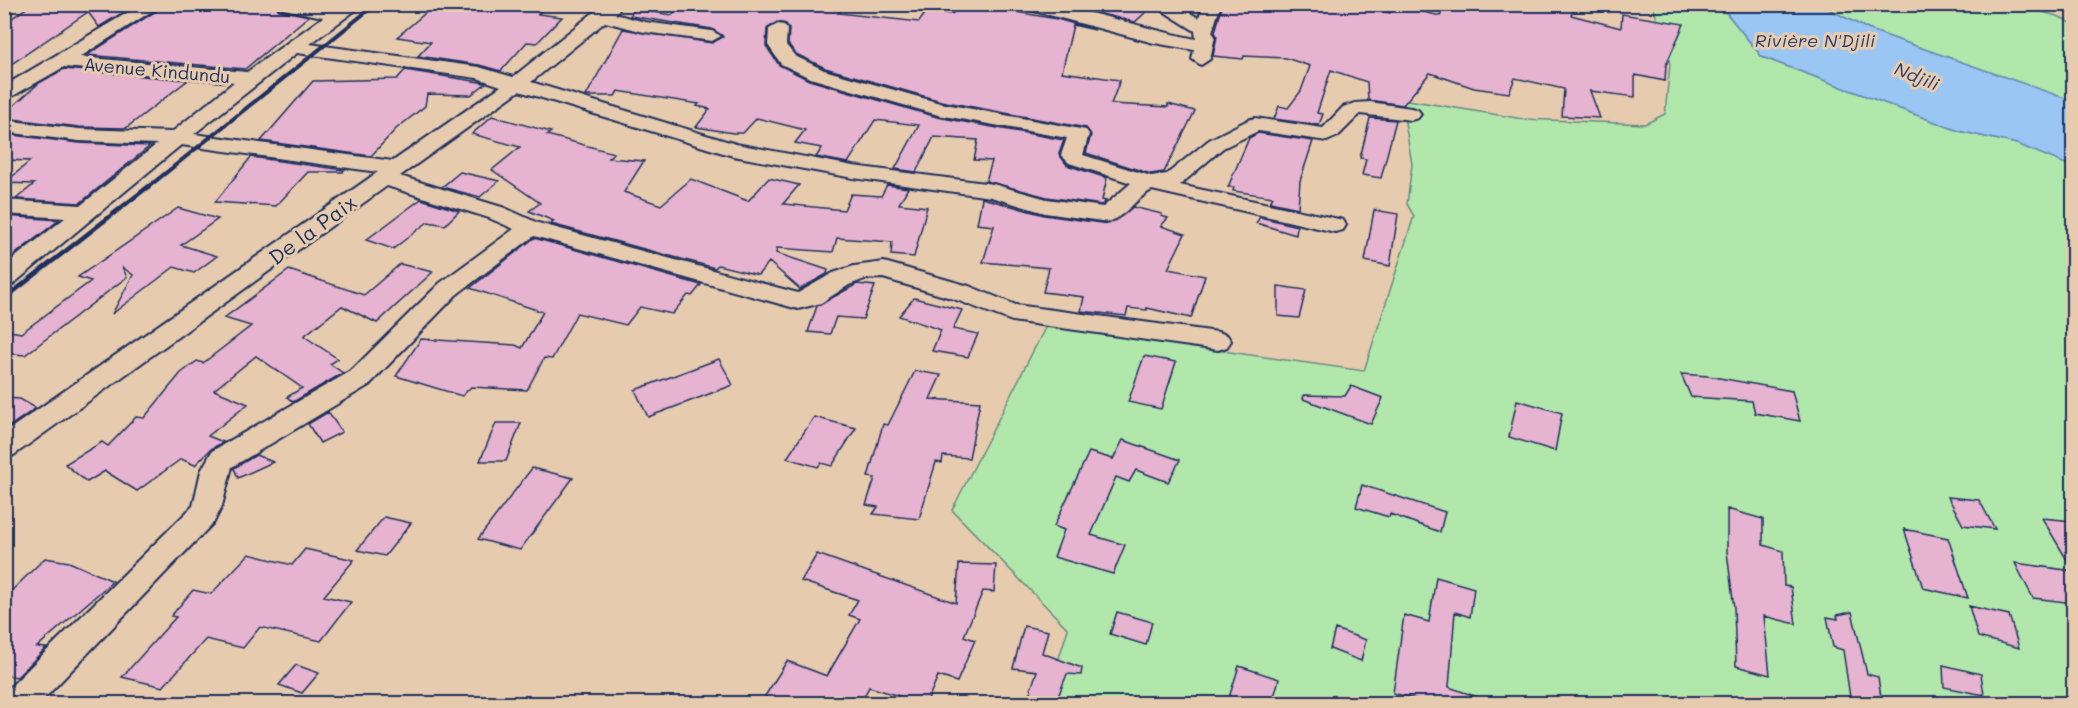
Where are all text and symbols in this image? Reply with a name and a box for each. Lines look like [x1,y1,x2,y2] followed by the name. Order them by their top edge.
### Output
[1755,28,1876,52] water label: Rivière N'Djili
[83,52,231,88] street label: Avenue Kindundu
[1891,56,1943,96] water label: Ndjili
[263,188,361,270] street label: De la Paix

